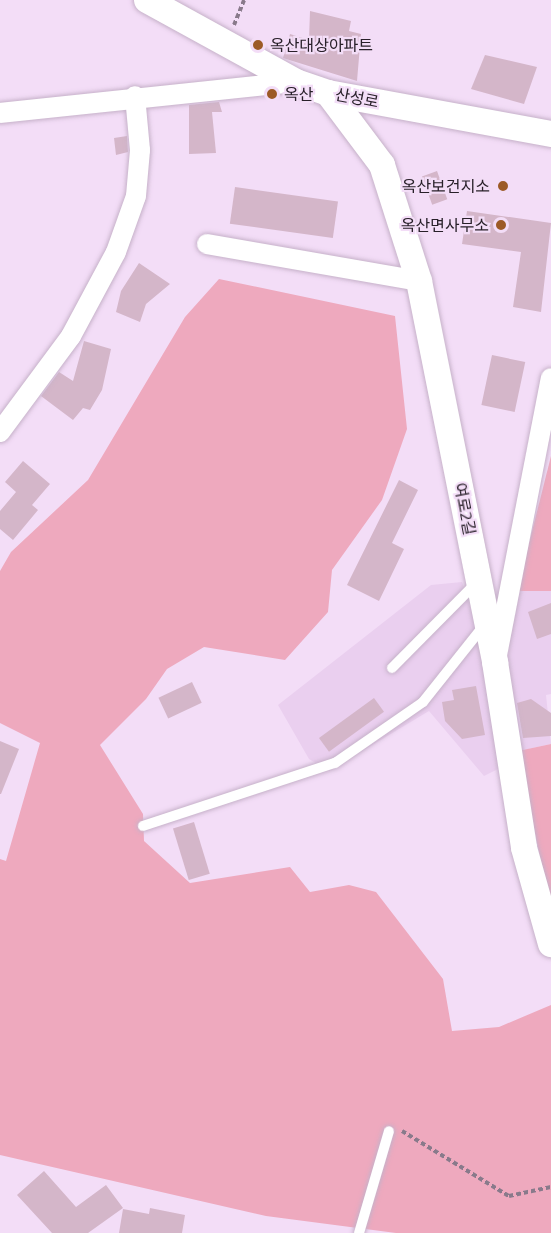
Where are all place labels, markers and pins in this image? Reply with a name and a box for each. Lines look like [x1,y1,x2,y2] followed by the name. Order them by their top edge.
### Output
[270,35,373,55] place label: 옥산대상아파트
[251,38,265,52] marker: 옥산대상아파트
[284,84,313,104] place label: 옥산
[265,87,279,101] marker: 옥산
[402,176,490,196] place label: 옥산보건지소
[494,177,512,195] marker: 옥산보건지소
[401,215,489,235] place label: 옥산면사무소
[494,218,508,232] marker: 옥산면사무소

